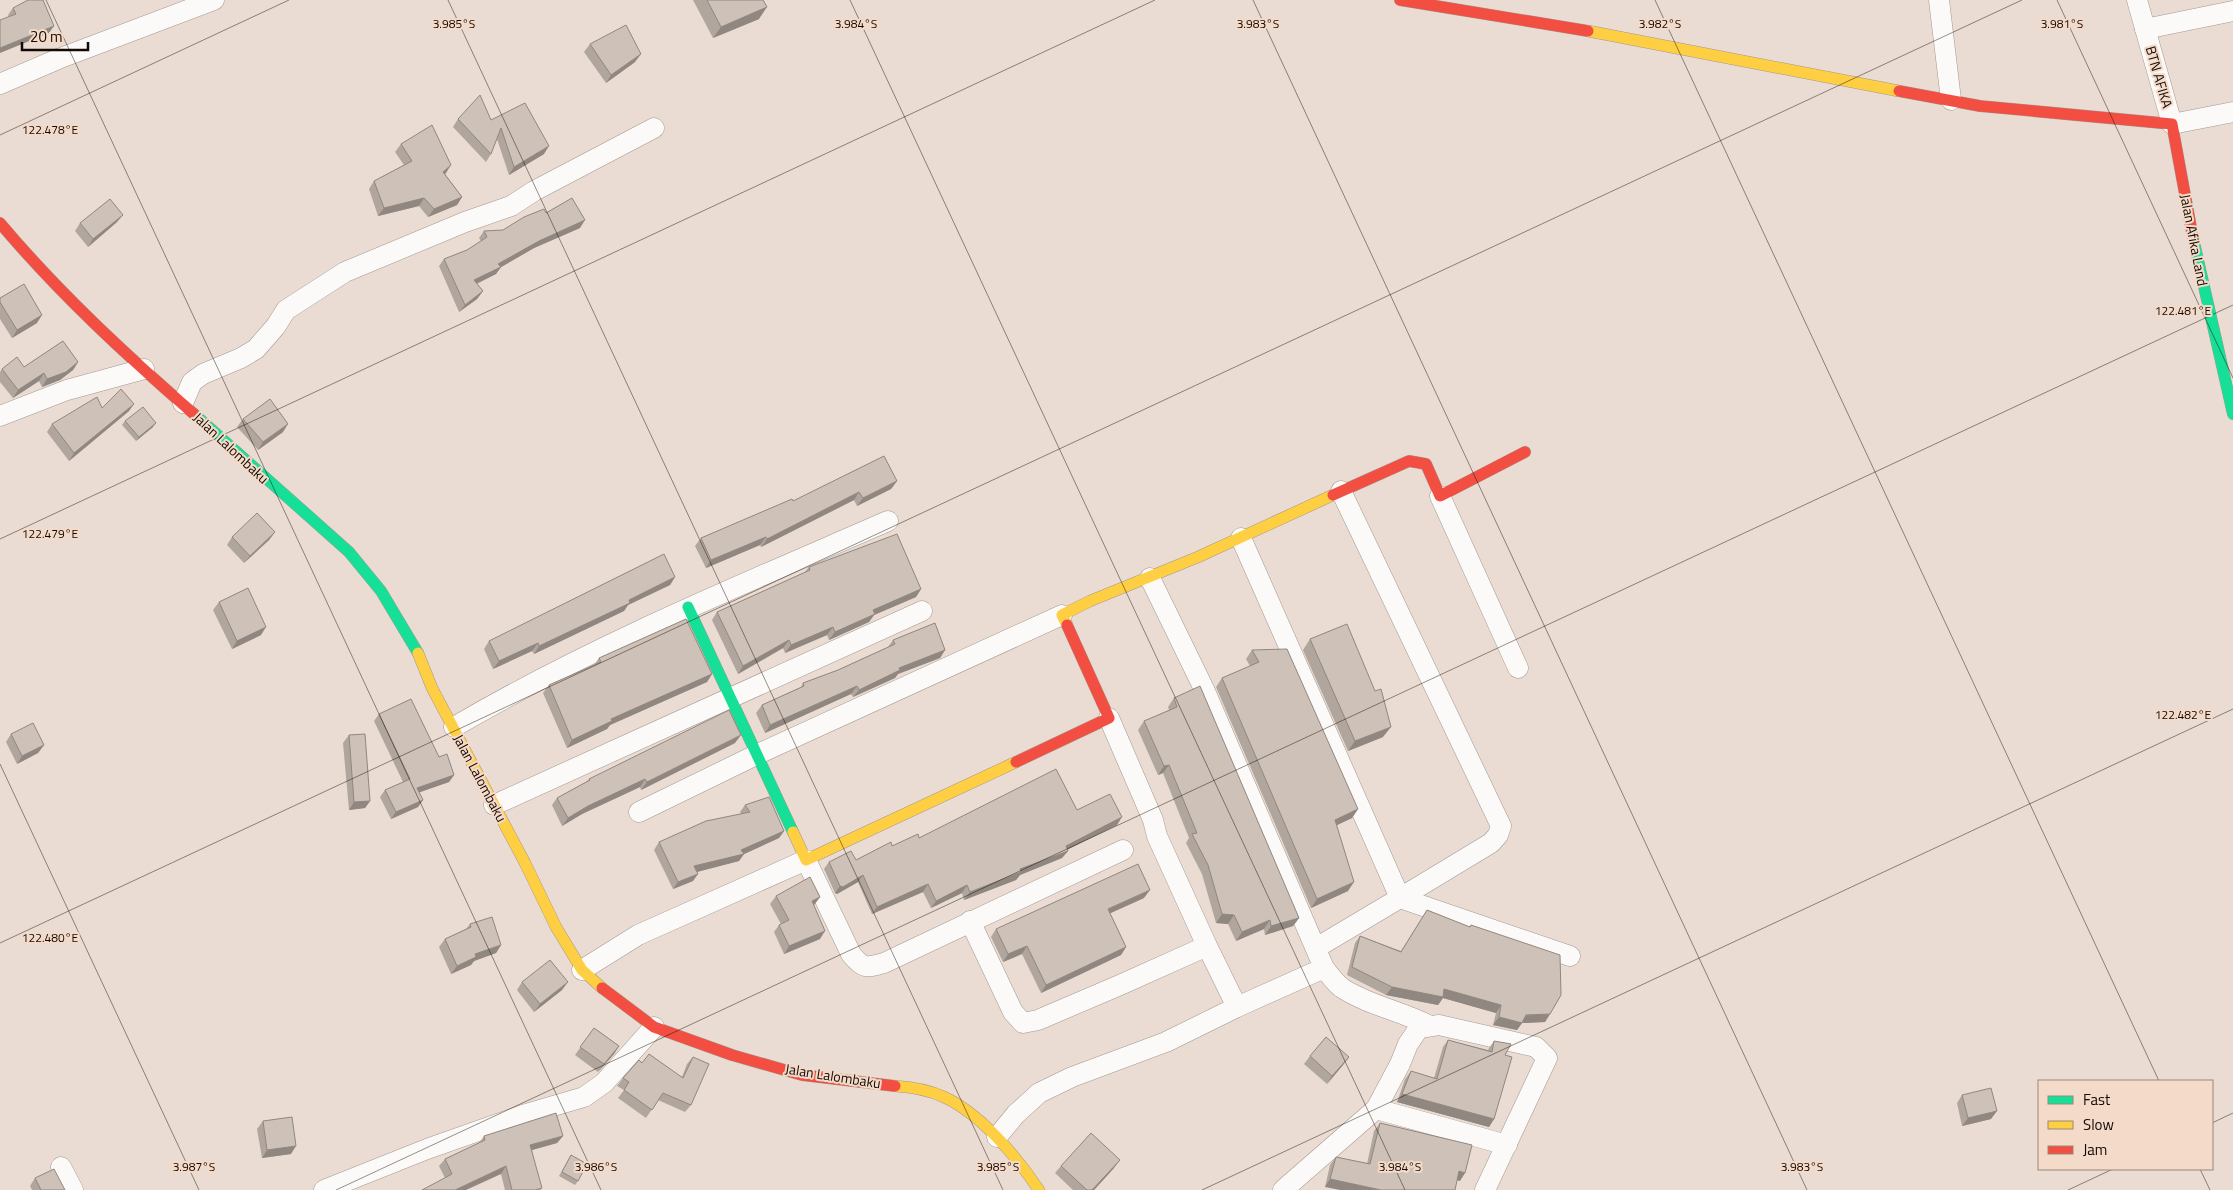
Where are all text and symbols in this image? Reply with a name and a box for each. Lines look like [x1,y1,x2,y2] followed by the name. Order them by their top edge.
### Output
[433,14,475,33] text: 3.985°S
[835,14,877,33] text: 3.984°S
[1237,14,1279,33] text: 3.983°S
[1639,14,1681,33] text: 3.982°S
[2041,14,2083,33] text: 3.981°S
[22,20,89,52] scale bar
[30,25,63,48] text: 20 m
[2141,43,2179,111] street label: BTN AFIKA
[22,120,78,139] text: 122.478°E
[2175,192,2214,288] street label: Jalan Afika Land
[2155,301,2211,320] text: 122.481°E
[189,407,274,488] street label: Jalan Lalombaku
[22,524,78,543] text: 122.479°E
[2155,705,2211,724] text: 122.482°E
[449,730,512,825] street label: Jalan Lalombaku
[22,928,78,947] text: 122.480°E
[784,1058,882,1093] street label: Jalan Lalombaku
[2038,1080,2213,1170] legend
[2083,1088,2111,1111] text: Fast
[2083,1113,2114,1136] text: Slow
[2083,1138,2107,1161] text: Jam
[173,1157,215,1176] text: 3.987°S
[575,1157,617,1176] text: 3.986°S
[977,1157,1019,1176] text: 3.985°S
[1379,1157,1421,1176] text: 3.984°S
[1781,1157,1823,1176] text: 3.983°S

